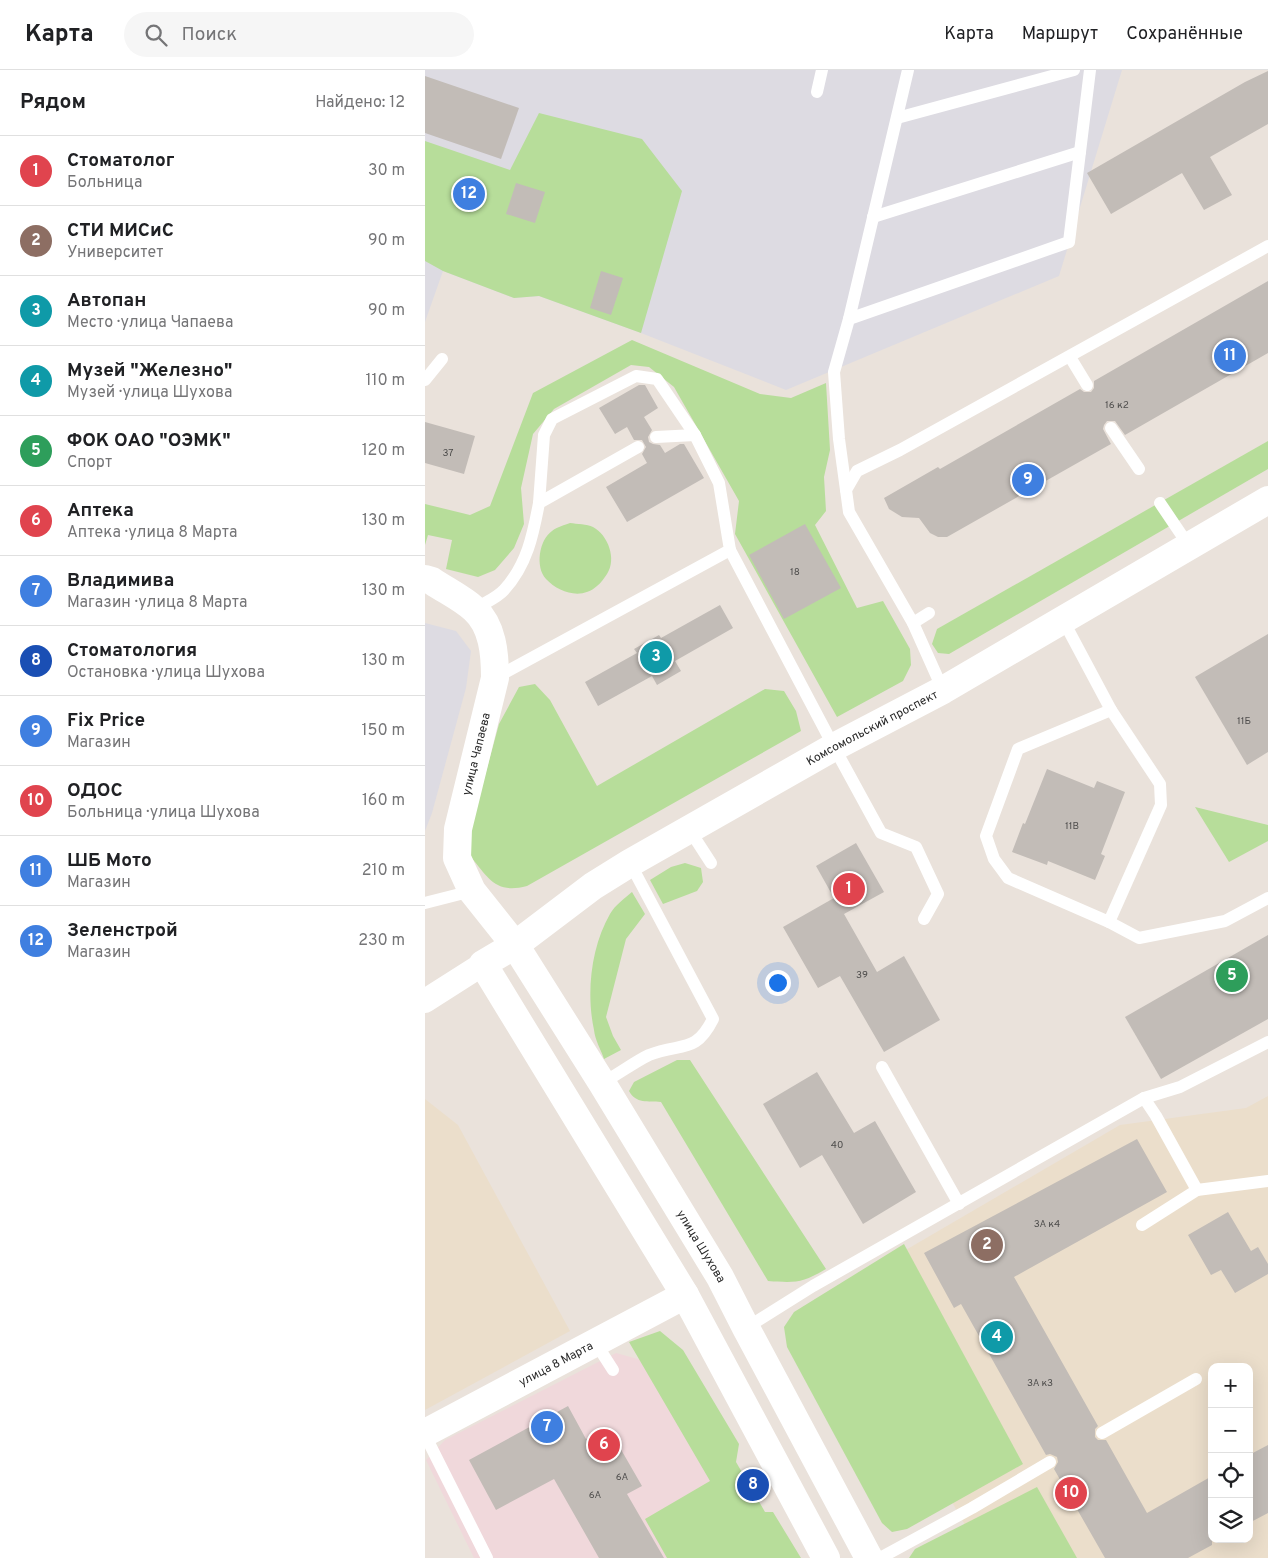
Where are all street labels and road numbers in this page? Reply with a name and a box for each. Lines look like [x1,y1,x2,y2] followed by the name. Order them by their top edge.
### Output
[804,687,941,770] street label: Комсомольский проспект
[459,711,495,797] street label: улица Чапаева
[672,1207,729,1286] street label: улица Шухова
[516,1338,596,1391] street label: улица 8 Марта

